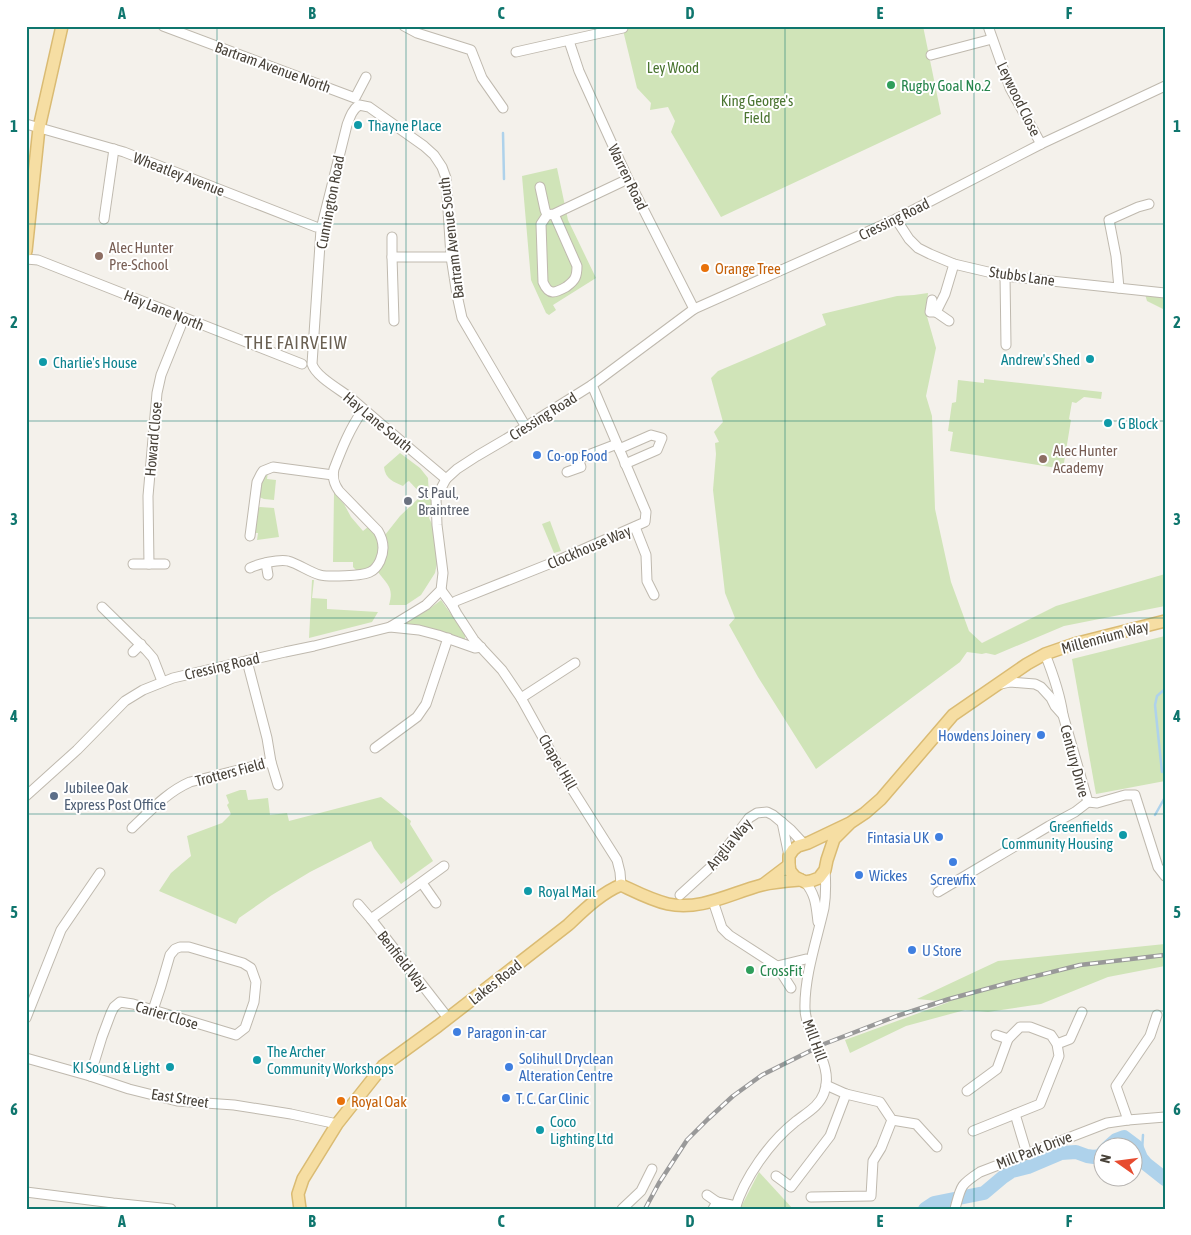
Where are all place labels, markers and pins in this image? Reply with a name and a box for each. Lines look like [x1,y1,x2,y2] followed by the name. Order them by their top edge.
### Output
[901,77,991,94] place label: Rugby Goal No.2
[885,79,897,91] marker: Rugby Goal No.2
[368,117,442,134] place label: Thayne Place
[352,119,364,131] marker: Thayne Place
[109,239,174,273] place label: Alec Hunter Pre-School
[93,250,105,262] marker: Alec Hunter Pre-School
[715,260,781,277] place label: Orange Tree
[699,262,711,274] marker: Orange Tree
[1001,351,1080,368] place label: Andrew's Shed
[1084,353,1096,365] marker: Andrew's Shed
[53,354,137,371] place label: Charlie's House
[37,356,49,368] marker: Charlie's House
[1118,415,1159,432] place label: G Block
[1102,417,1114,429] marker: G Block
[1053,442,1118,476] place label: Alec Hunter Academy
[547,447,608,464] place label: Co-op Food
[531,449,543,461] marker: Co-op Food
[1037,453,1049,465] marker: Alec Hunter Academy
[418,484,469,518] place label: St Paul, Braintree
[402,495,414,507] marker: St Paul, Braintree
[938,727,1031,744] place label: Howdens Joinery
[1035,729,1047,741] marker: Howdens Joinery
[64,779,166,813] place label: Jubilee Oak Express Post Office
[48,790,60,802] marker: Jubilee Oak Express Post Office
[1002,818,1114,852] place label: Greenfields Community Housing
[867,829,930,846] place label: Fintasia UK
[1117,829,1129,841] marker: Greenfields Community Housing
[933,831,945,843] marker: Fintasia UK
[947,856,959,868] marker: Screwfix
[869,867,907,884] place label: Wickes
[853,869,865,881] marker: Wickes
[930,871,976,888] place label: Screwfix
[538,883,596,900] place label: Royal Mail
[522,885,534,897] marker: Royal Mail
[922,942,962,959] place label: U Store
[906,944,918,956] marker: U Store
[760,962,803,979] place label: CrossFit
[744,964,756,976] marker: CrossFit
[467,1024,547,1041] place label: Paragon in-car
[451,1026,463,1038] marker: Paragon in-car
[267,1043,393,1077] place label: The Archer Community Workshops
[519,1050,614,1084] place label: Solihull Dryclean Alteration Centre
[251,1054,263,1066] marker: The Archer Community Workshops
[73,1059,160,1076] place label: KI Sound & Light
[164,1061,176,1073] marker: KI Sound & Light
[503,1061,515,1073] marker: Solihull Dryclean Alteration Centre
[516,1090,589,1107] place label: T. C. Car Clinic
[500,1092,512,1104] marker: T. C. Car Clinic
[351,1093,407,1110] place label: Royal Oak
[335,1095,347,1107] marker: Royal Oak
[550,1113,614,1147] place label: Coco Lighting Ltd
[534,1124,546,1136] marker: Coco Lighting Ltd

